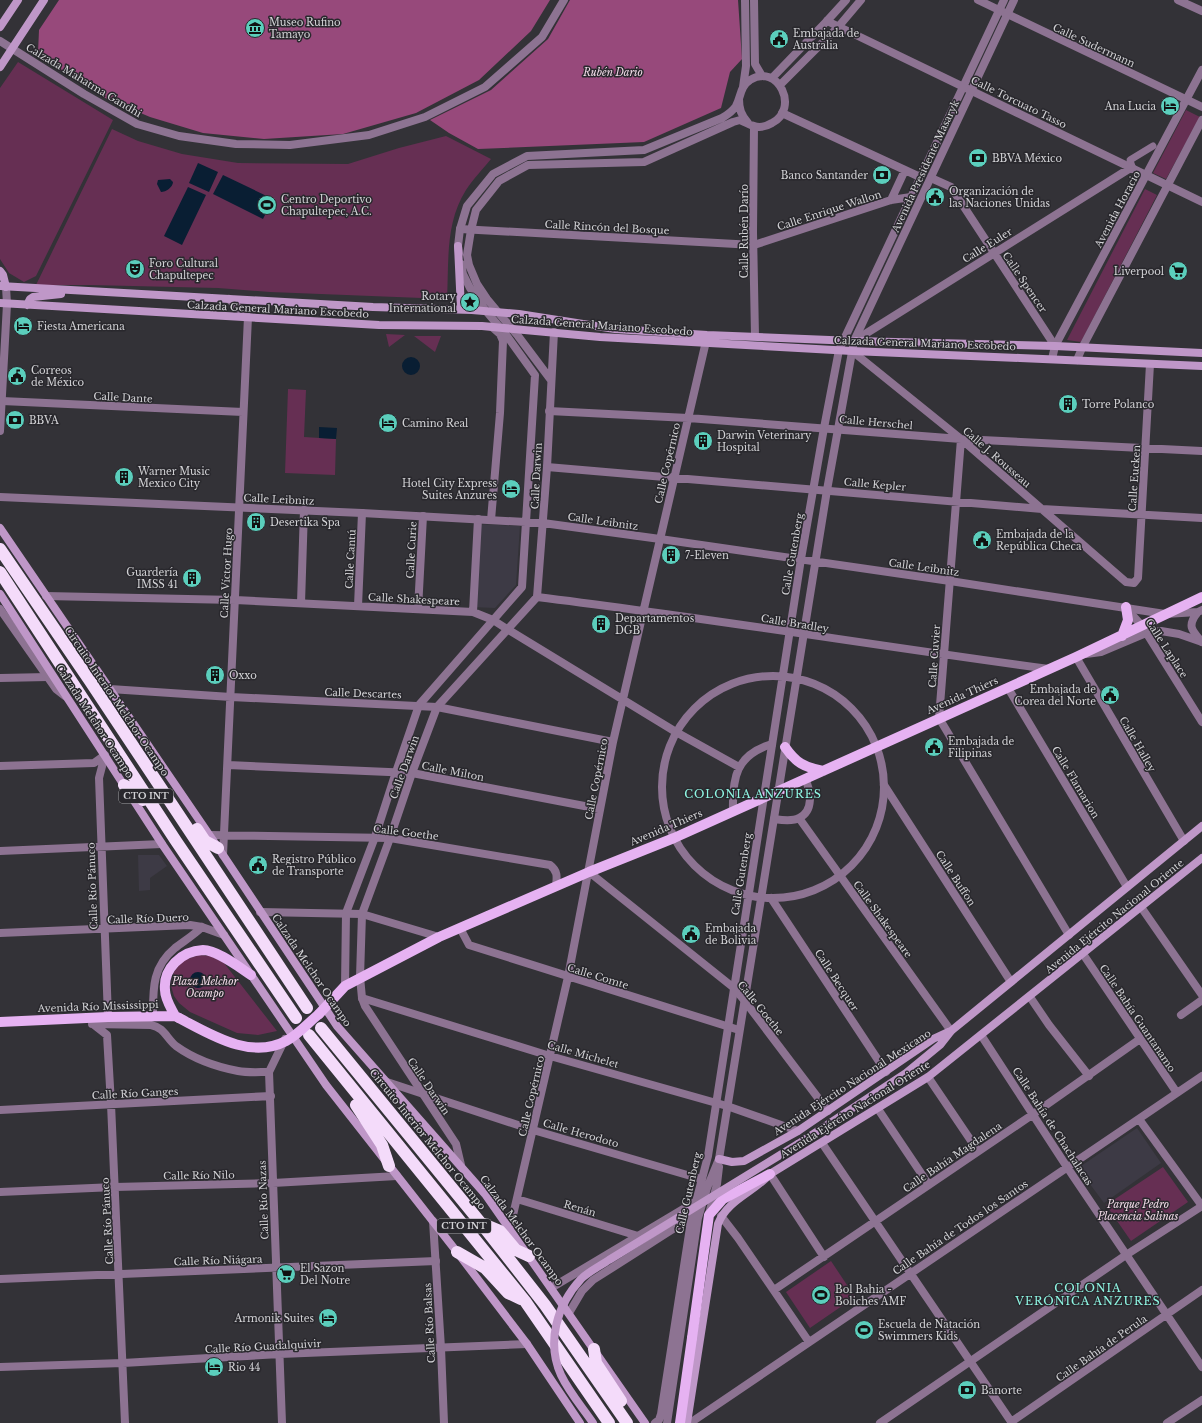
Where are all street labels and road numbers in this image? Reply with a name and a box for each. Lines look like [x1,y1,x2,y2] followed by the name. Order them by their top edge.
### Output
[1051,21,1137,70] street label: Calle Sudermann
[23,41,145,121] street label: Calzada Mahatma Gandhi
[969,74,1069,132] street label: Calle Torcuato Tasso
[889,97,962,236] street label: Avenida Presidente Masaryk
[1091,168,1143,251] street label: Avenida Horacio
[738,183,751,278] street label: Calle Rubén Darío
[775,187,883,233] street label: Calle Enrique Wallon
[544,218,670,237] street label: Calle Rincón del Bosque
[960,225,1015,266] street label: Calle Euler
[1000,249,1050,315] street label: Calle Spencer
[187,298,370,321] street label: Calzada General Mariano Escobedo
[511,313,694,338] street label: Calzada General Mariano Escobedo
[834,334,1017,353] street label: Calzada General Mariano Escobedo
[93,389,153,406] street label: Calle Dante
[839,413,913,432] street label: Calle Herschel
[652,421,683,505] street label: Calle Copérnico
[960,424,1034,491] street label: Calle J. Rousseau
[528,442,545,510] street label: Calle Darwin
[1126,444,1143,512] street label: Calle Eucken
[843,475,907,494] street label: Calle Kepler
[243,491,315,508] street label: Calle Leibnitz
[567,510,640,533] street label: Calle Leibnitz
[779,511,806,596] street label: Calle Gutenberg
[404,521,420,579] street label: Calle Curie
[218,527,235,619] street label: Calle Víctor Hugo
[342,529,359,589] street label: Calle Cantú
[888,556,961,579] street label: Calle Leibnitz
[368,591,461,608] street label: Calle Shakespeare
[760,612,830,635] street label: Calle Bradley
[1143,616,1191,681] street label: Calle Laplace
[62,624,172,779] street label: Circuito Interior Melchor Ocampo
[926,624,943,688] street label: Calle Cuvier
[53,662,137,781] street label: Calzada Melchor Ocampo
[923,674,1001,717] street label: Avenida Thiers
[324,686,402,701] street label: Calle Descartes
[1116,714,1159,775] street label: Calle Halley
[387,734,422,801] street label: Calle Darwin
[582,737,611,821] street label: Calle Copérnico
[1049,744,1102,821] street label: Calle Flamarion
[421,759,485,784] street label: Calle Milton
[119,789,173,803] road number: CTO INT
[627,806,705,849] street label: Avenida Thiers
[372,822,440,843] street label: Calle Goethe
[729,831,755,916] street label: Calle Gutenberg
[84,842,101,930] street label: Calle Río Pánuco
[933,848,978,909] street label: Calle Buffon
[1042,856,1186,977] street label: Avenida Ejército Nacional Oriente
[850,878,915,961] street label: Calle Shakespeare
[107,911,190,926] street label: Calle Río Duero
[269,911,354,1029] street label: Calzada Melchor Ocampo
[812,947,862,1014] street label: Calle Becquer
[566,961,630,992] street label: Calle Comte
[1097,962,1179,1075] street label: Calle Bahía Guantanamo
[735,979,787,1038] street label: Calle Goethe
[36,998,159,1015] street label: Avenida Río Mississippi
[770,1026,934,1139] street label: Avenida Ejército Nacional Mexicano
[546,1038,620,1071] street label: Calle Michelet
[516,1054,547,1138] street label: Calle Copérnico
[405,1055,453,1118] street label: Calle Darwin
[777,1058,933,1162] street label: Avenida Ejército Nacional Oriente
[1009,1065,1096,1188] street label: Calle Bahía de Chachalacas
[367,1066,489,1213] street label: Circuito Interior Melchor Ocampo
[91,1085,179,1102] street label: Calle Río Ganges
[541,1116,621,1151] street label: Calle Herodoto
[900,1119,1005,1195] street label: Calle Bahía Magdalena
[673,1150,704,1235] street label: Calle Gutenberg
[256,1160,271,1240] street label: Calle Río Nazas
[163,1168,235,1183] street label: Calle Río Nilo
[477,1173,566,1288] street label: Calzada Melchor Ocampo
[99,1177,116,1265] street label: Calle Río Pánuco
[890,1177,1031,1278] street label: Calle Bahía de Todos los Santos
[562,1197,598,1220] street label: Renán
[437,1219,491,1233] road number: CTO INT
[173,1252,263,1269] street label: Calle Río Niágara
[421,1282,438,1363] street label: Calle Río Balsas
[1053,1312,1150,1385] street label: Calle Bahía de Perula
[204,1337,322,1356] street label: Calle Río Guadalquivir

